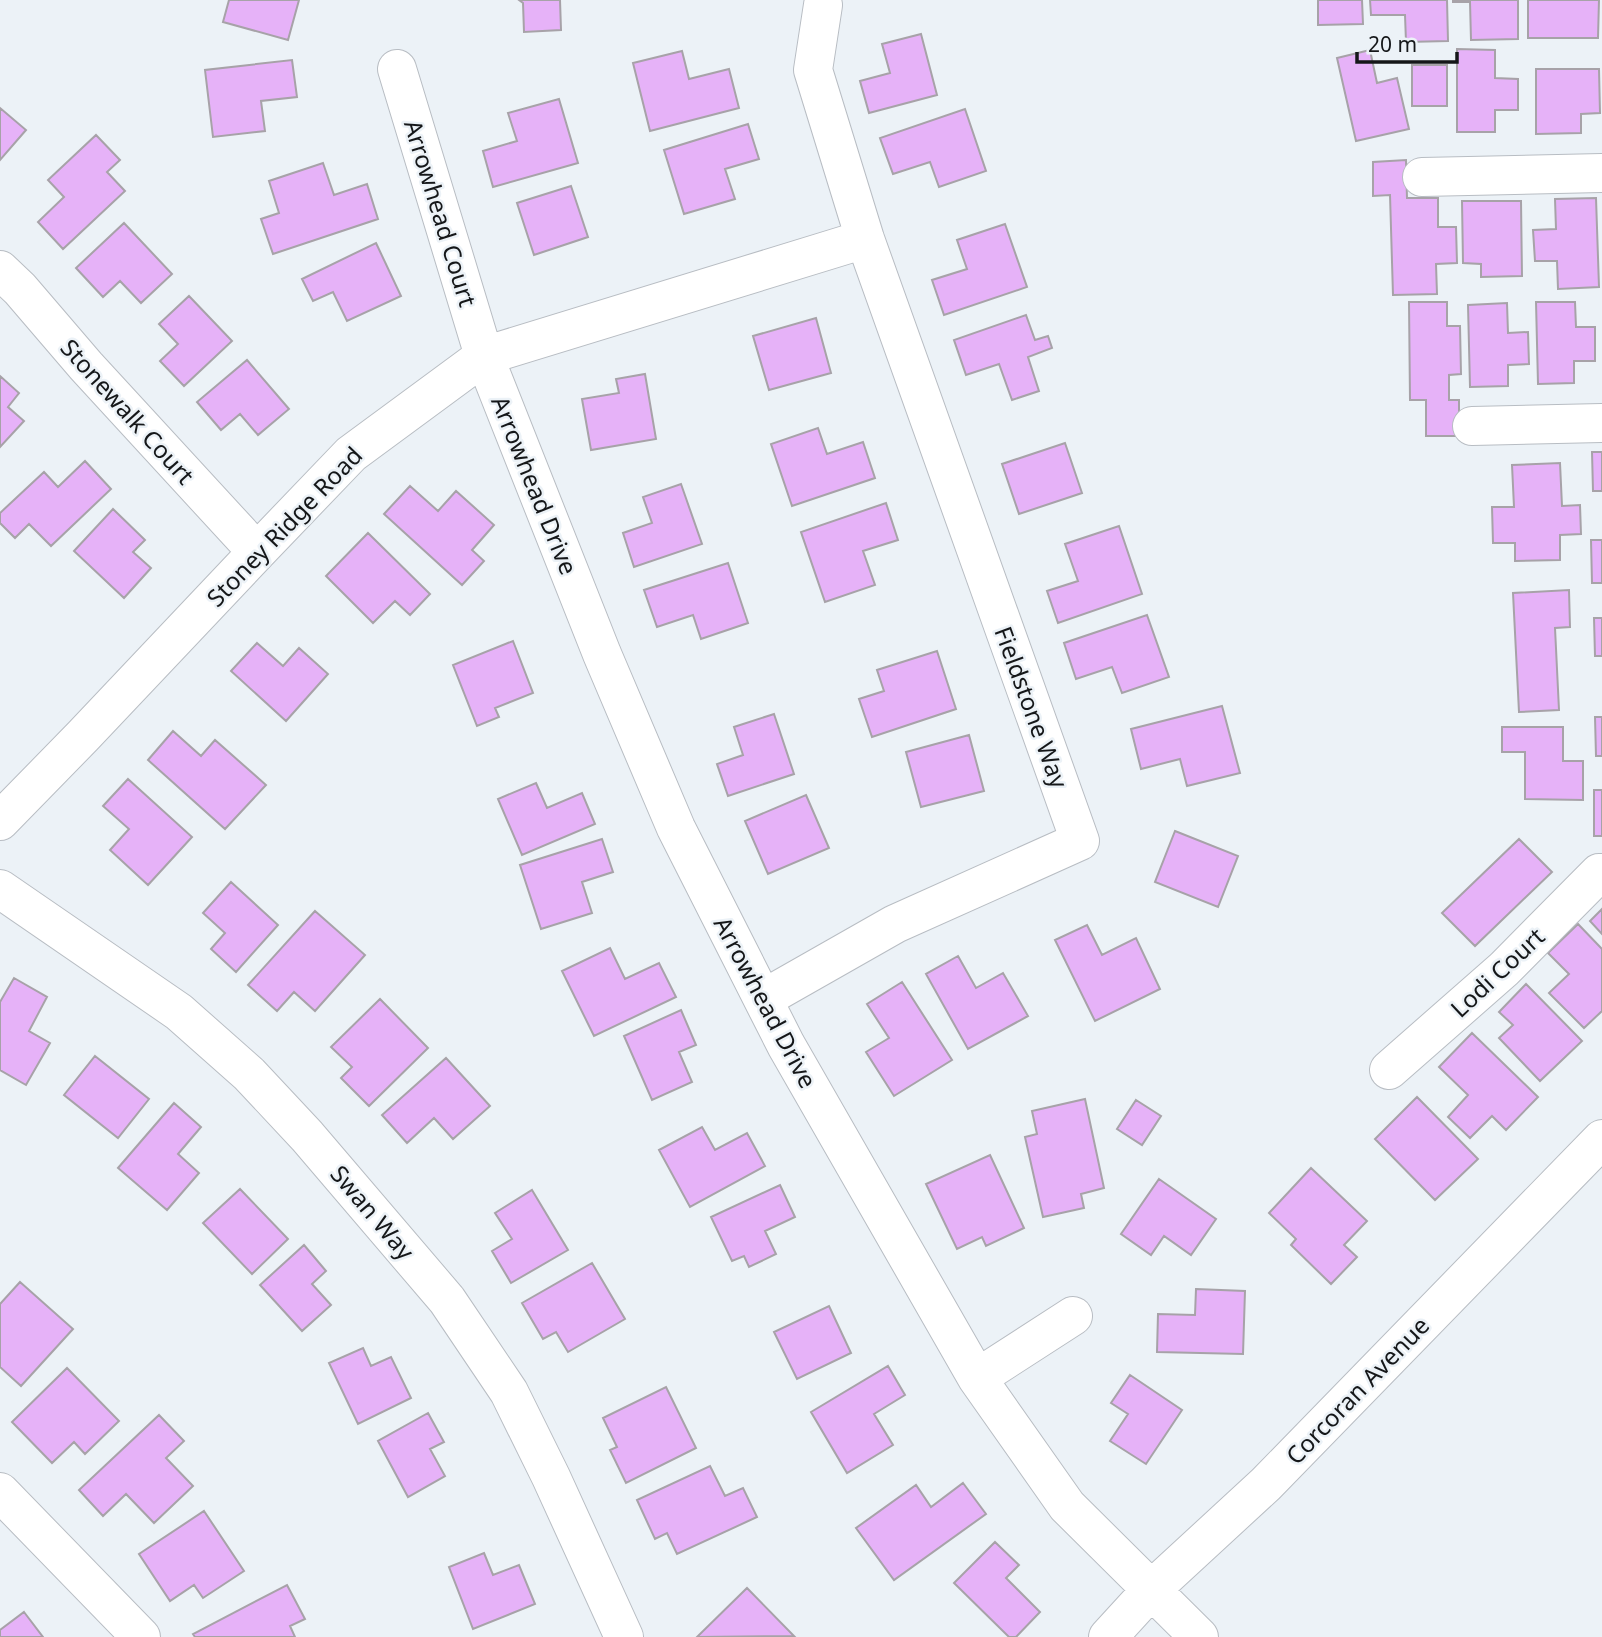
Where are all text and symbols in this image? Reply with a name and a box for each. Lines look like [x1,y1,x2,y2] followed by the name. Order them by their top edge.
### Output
[1357,21,1457,65] scale bar
[1368,30,1417,58] text: 20 m
[397,116,485,311] street label: Arrowhead Court
[54,331,202,491] street label: Stonewalk Court
[484,391,586,579] street label: Arrowhead Drive
[199,439,369,613] street label: Stoney Ridge Road
[987,621,1077,793] street label: Fieldstone Way
[707,910,825,1094] street label: Arrowhead Drive
[1443,920,1551,1024] street label: Lodi Court
[324,1158,423,1267] street label: Swan Way
[1278,1309,1436,1471] street label: Corcoran Avenue

